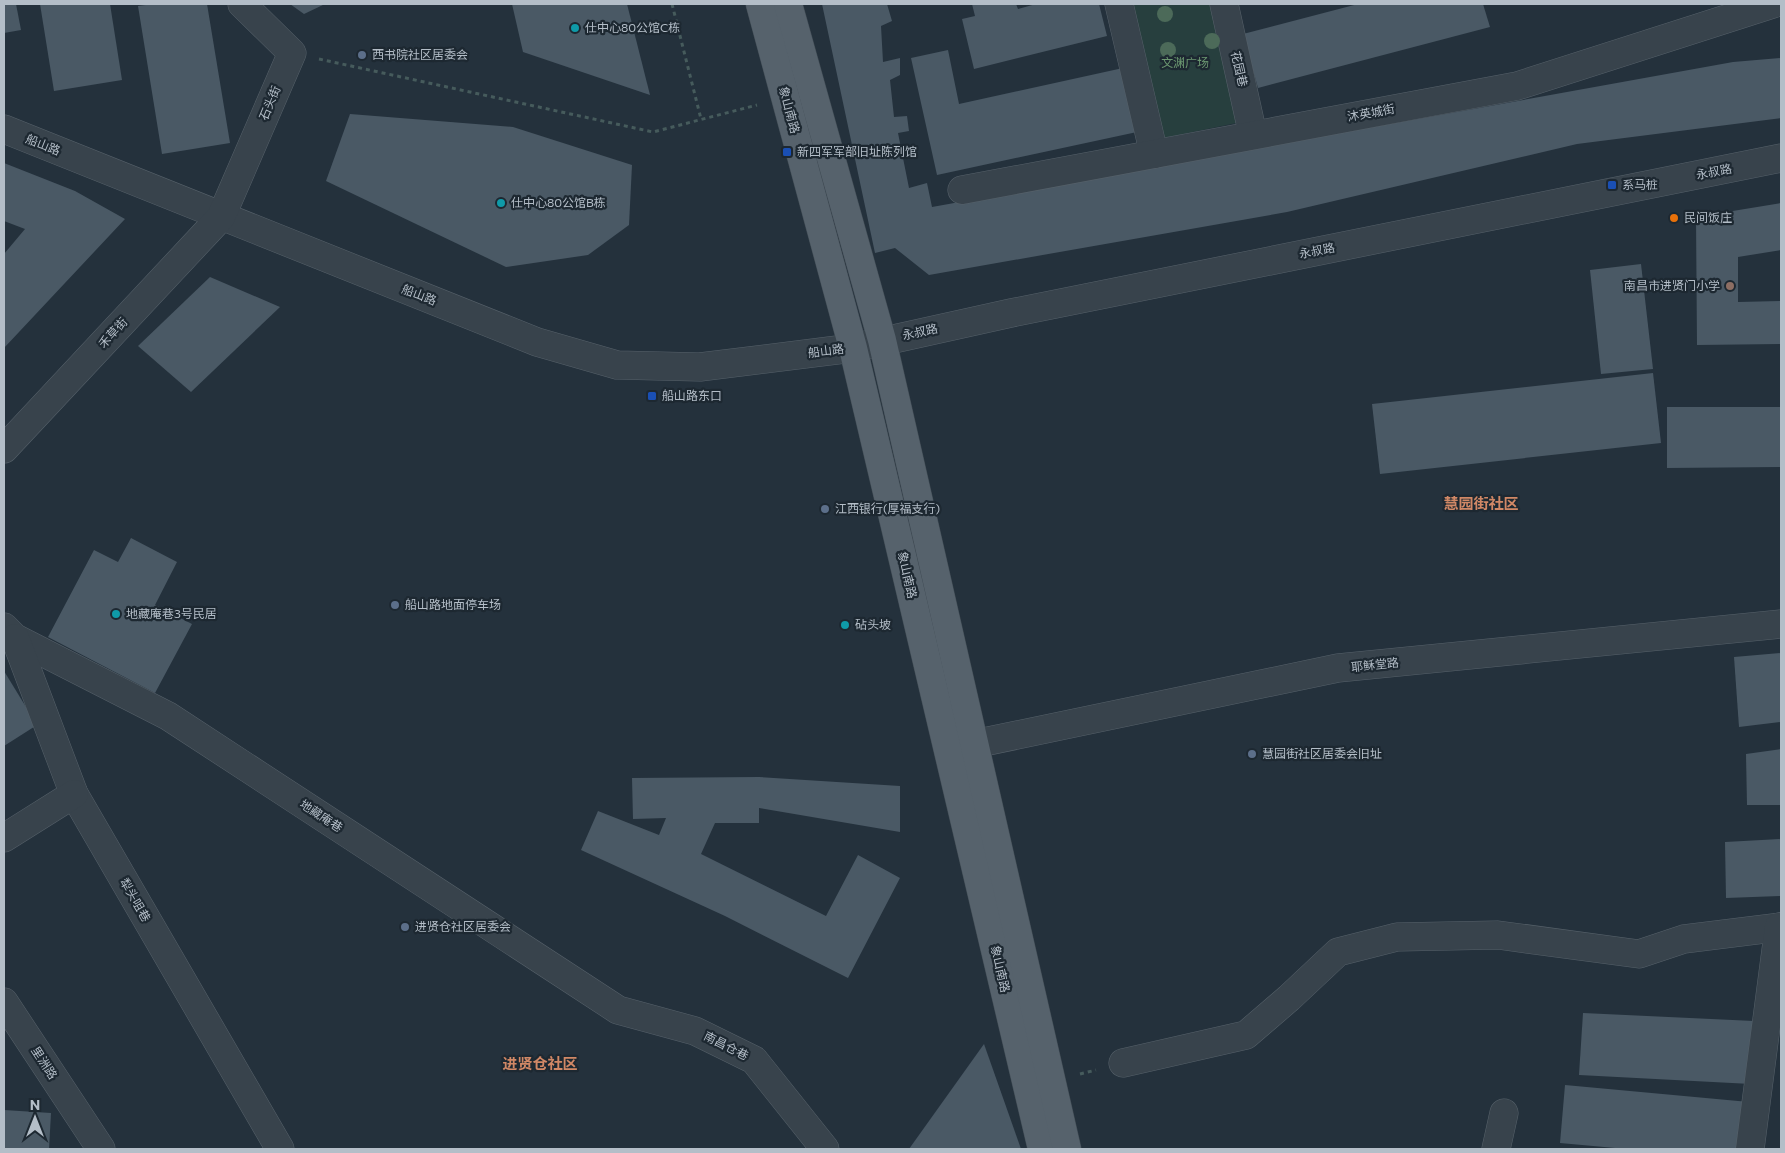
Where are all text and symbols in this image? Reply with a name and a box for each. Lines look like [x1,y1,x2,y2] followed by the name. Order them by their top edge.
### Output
[585,20,680,34] place label: 仕中心80公馆C栋
[569,22,581,34] marker: 仕中心80公馆C栋
[372,47,468,61] place label: 西书院社区居委会
[356,49,368,61] marker: 西书院社区居委会
[1229,50,1251,88] street label: 花园巷
[1161,55,1209,69] park label: 文渊广场
[256,83,283,122] street label: 石头街
[777,85,803,135] street label: 象山南路
[1346,101,1396,123] street label: 沐英城街
[24,131,63,157] street label: 船山路
[797,144,917,158] place label: 新四军军部旧址陈列馆
[781,146,793,158] marker: 新四军军部旧址陈列馆
[1695,161,1733,181] street label: 永叔路
[1622,177,1658,191] place label: 系马桩
[1606,179,1618,191] marker: 系马桩
[511,195,606,209] place label: 仕中心80公馆B栋
[495,197,507,209] marker: 仕中心80公馆B栋
[1684,210,1732,224] place label: 民间饭庄
[1668,212,1680,224] marker: 民间饭庄
[1298,240,1336,260] street label: 永叔路
[1624,278,1720,292] place label: 南昌市进贤门小学
[1724,280,1736,292] marker: 南昌市进贤门小学
[400,281,439,307] street label: 船山路
[95,314,130,350] street label: 禾草街
[901,320,939,342] street label: 永叔路
[807,341,845,359] street label: 船山路
[662,388,722,402] place label: 船山路东口
[646,390,658,402] marker: 船山路东口
[1443,494,1519,512] district label: 慧园街社区
[835,501,940,515] place label: 江西银行(厚福支行)
[819,503,831,515] marker: 江西银行(厚福支行)
[896,550,920,600] street label: 象山南路
[405,597,501,611] place label: 船山路地面停车场
[389,599,401,611] marker: 船山路地面停车场
[126,606,217,620] place label: 地藏庵巷3号民居
[110,608,122,620] marker: 地藏庵巷3号民居
[855,617,891,631] place label: 砧头坡
[839,619,851,631] marker: 砧头坡
[1350,655,1400,673] street label: 耶稣堂路
[1262,746,1382,760] place label: 慧园街社区居委会旧址
[1246,748,1258,760] marker: 慧园街社区居委会旧址
[298,796,345,834] street label: 地藏庵巷
[118,875,154,924] street label: 犁头咀巷
[415,919,511,933] place label: 进贤仓社区居委会
[399,921,411,933] marker: 进贤仓社区居委会
[989,944,1013,994] street label: 象山南路
[702,1028,751,1062] street label: 南昌仓巷
[29,1044,61,1081] street label: 里洲路
[502,1054,578,1072] district label: 进贤仓社区
[10,1093,60,1143] north arrow
[30,1096,40,1113] text: N

